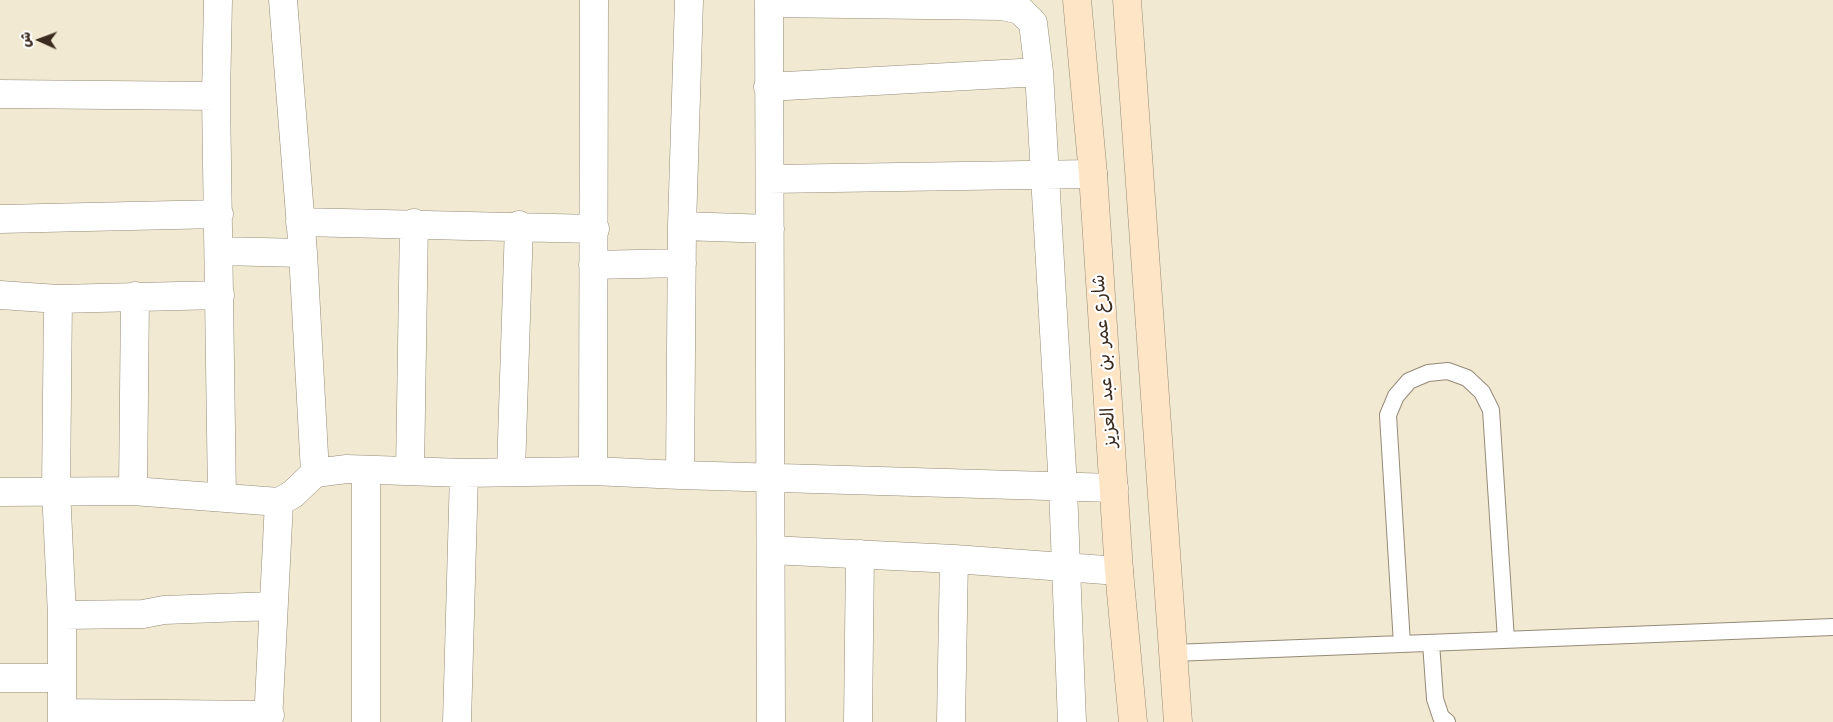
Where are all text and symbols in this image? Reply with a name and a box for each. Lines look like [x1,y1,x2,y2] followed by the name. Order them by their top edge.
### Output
[15,15,65,65] north arrow
[16,31,34,47] text: ش
[1088,274,1122,448] street label: شارع عمر بن عبد العزيز

